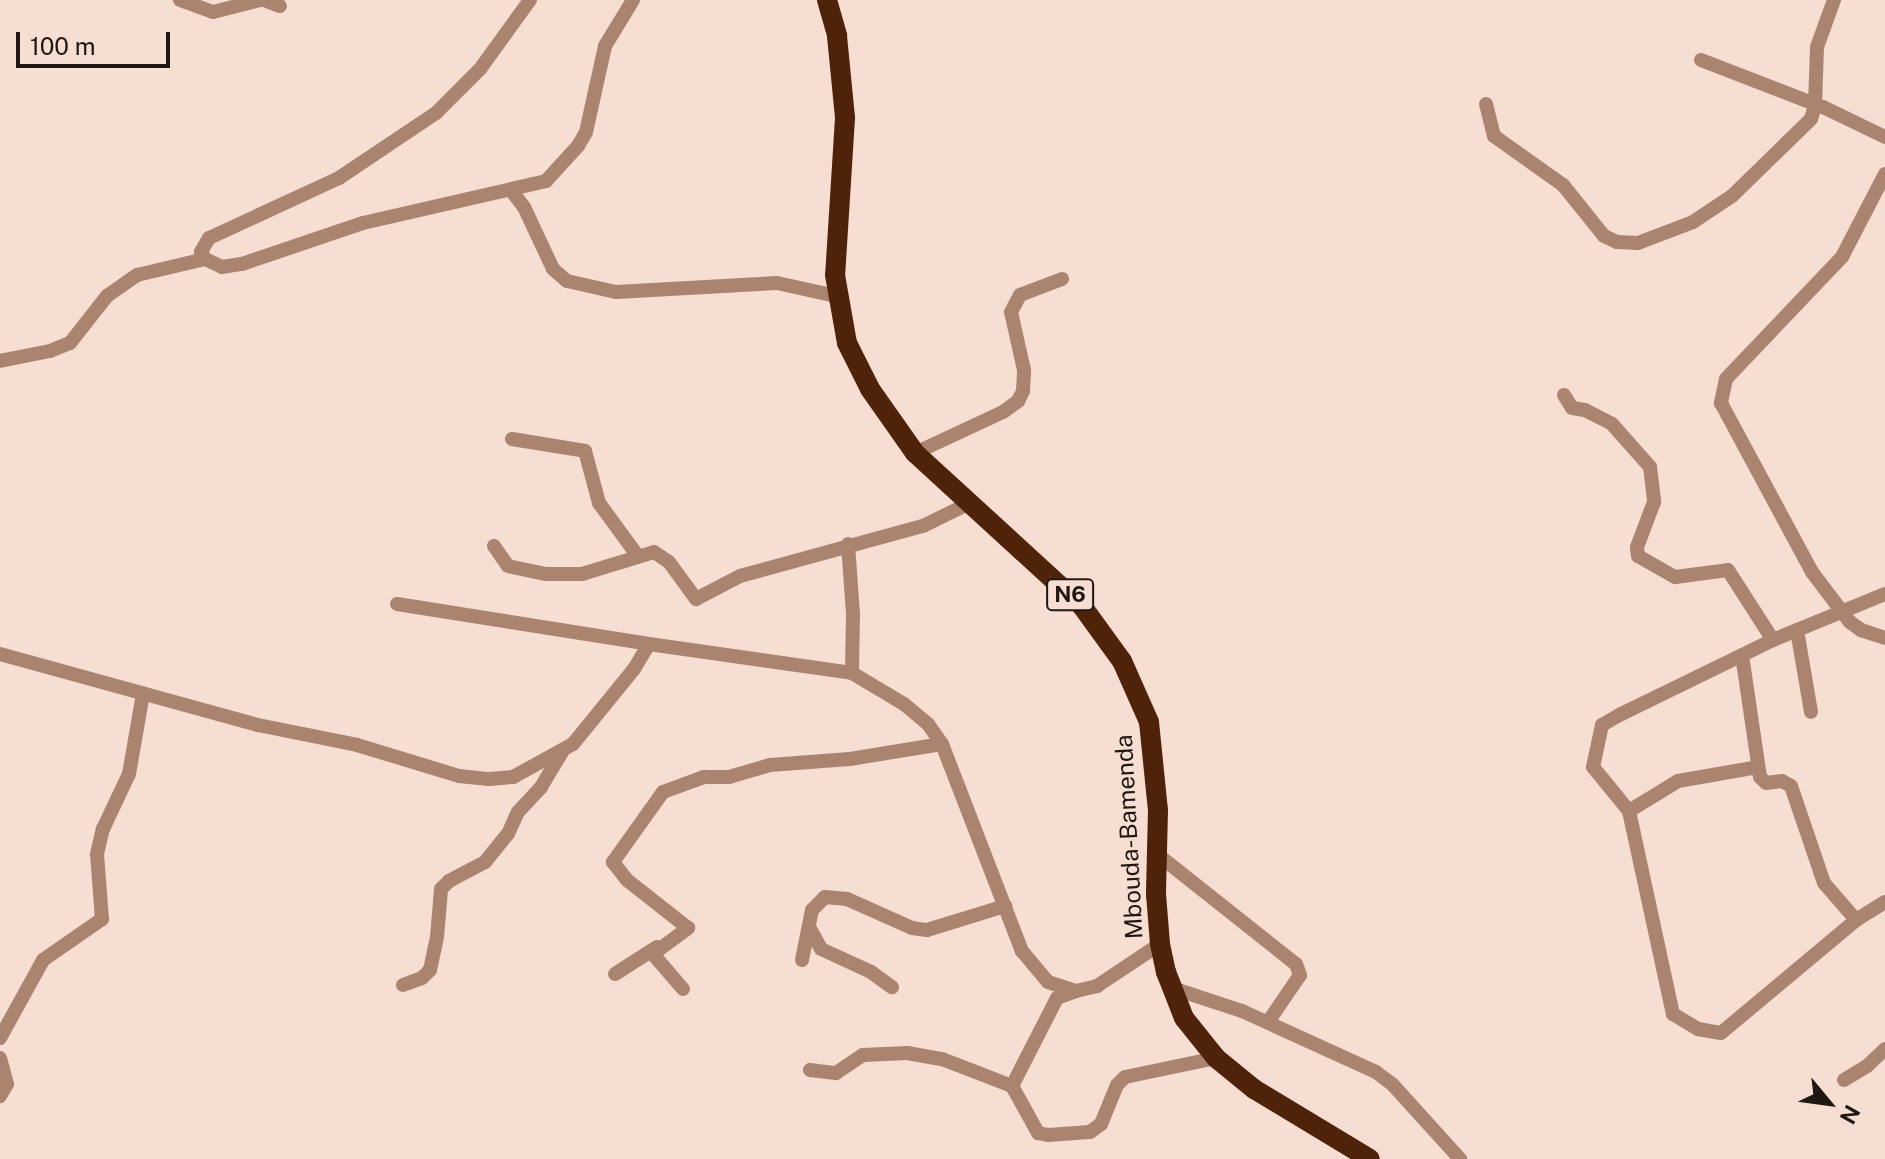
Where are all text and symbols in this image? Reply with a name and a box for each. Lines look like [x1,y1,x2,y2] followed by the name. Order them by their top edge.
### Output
[20,16,174,66] scale bar
[30,32,96,60] text: 100 m
[1046,577,1094,613] road number: N6
[1109,734,1149,940] street label: Mbouda-Bamenda
[1789,1063,1869,1143] north arrow
[1834,1101,1866,1128] text: N

